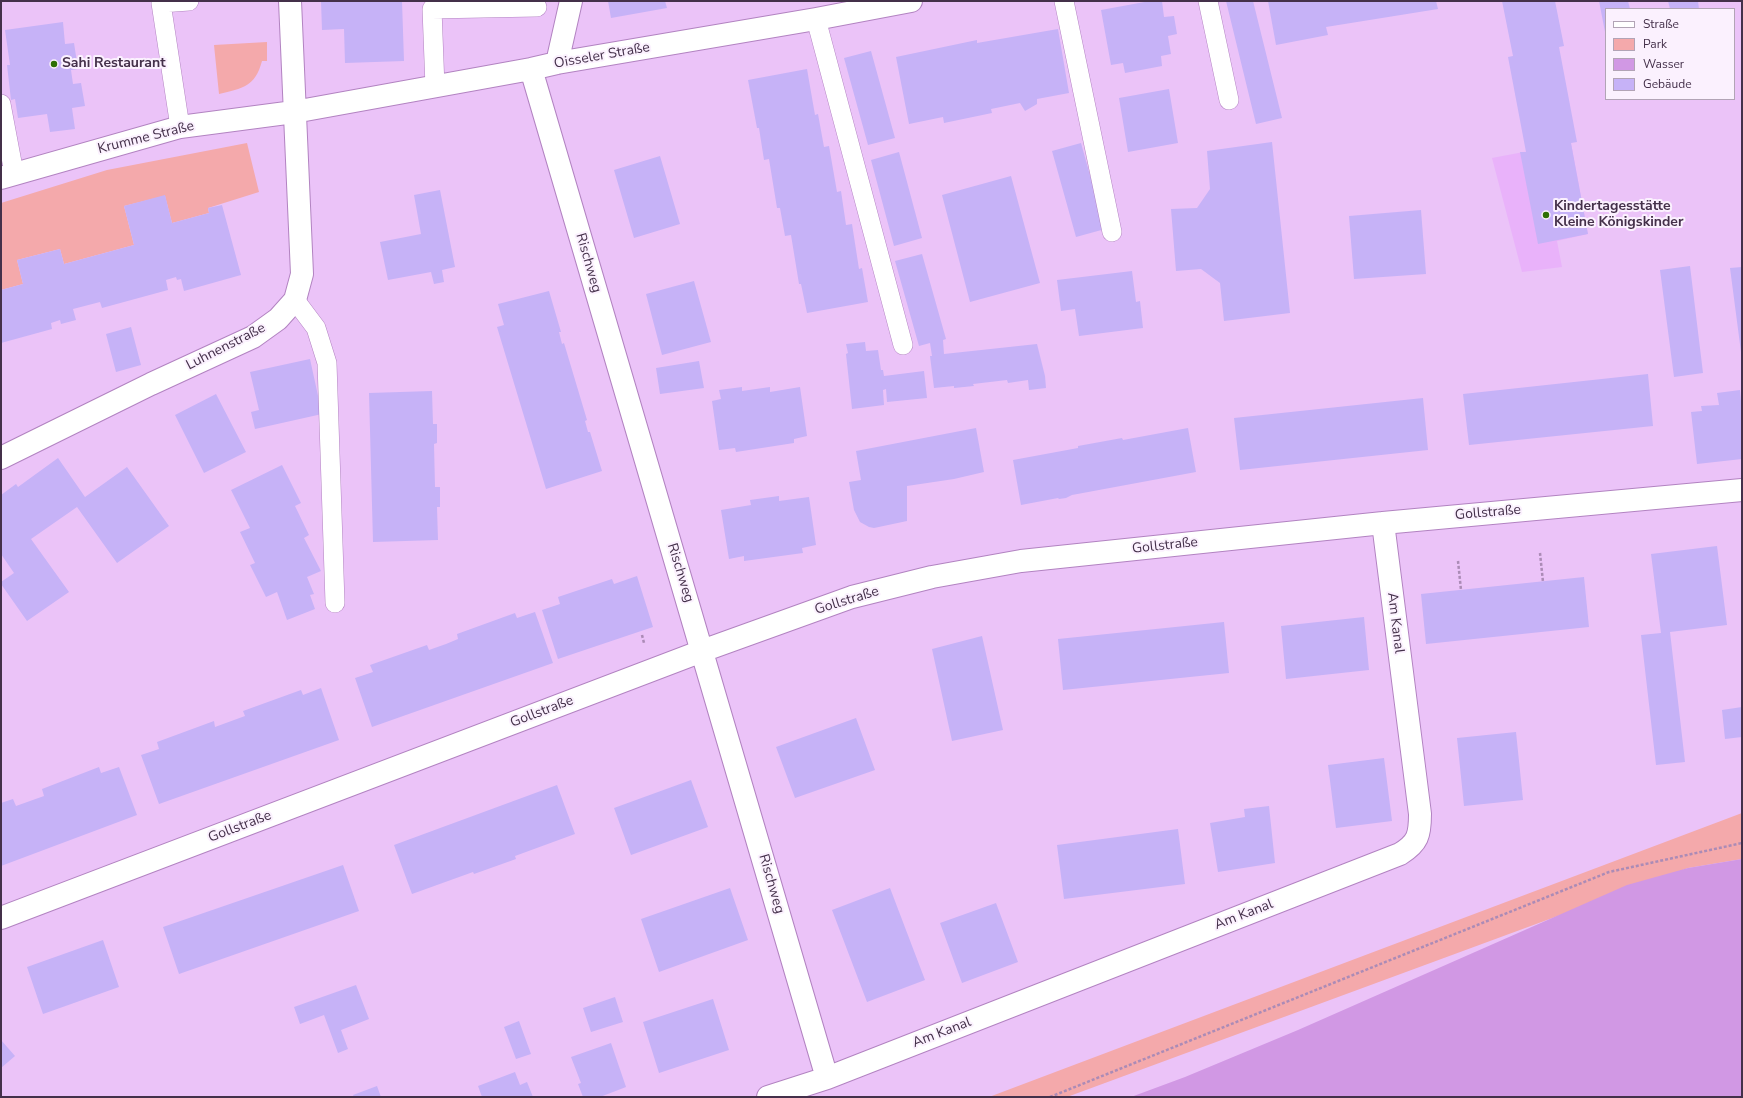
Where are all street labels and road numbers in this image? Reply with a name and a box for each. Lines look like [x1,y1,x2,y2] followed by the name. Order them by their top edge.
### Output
[553,39,651,73] street label: Oisseler Straße
[96,118,196,158] street label: Krumme Straße
[572,231,604,295] street label: Rischweg
[184,320,268,374] street label: Luhnenstraße
[1454,502,1522,524] street label: Gollstraße
[1131,534,1199,558] street label: Gollstraße
[663,541,697,605] street label: Rischweg
[813,583,881,619] street label: Gollstraße
[1383,591,1407,655] street label: Am Kanal
[508,692,576,732] street label: Gollstraße
[206,807,274,847] street label: Gollstraße
[755,852,787,916] street label: Rischweg
[1212,896,1276,934] street label: Am Kanal
[910,1014,974,1052] street label: Am Kanal

